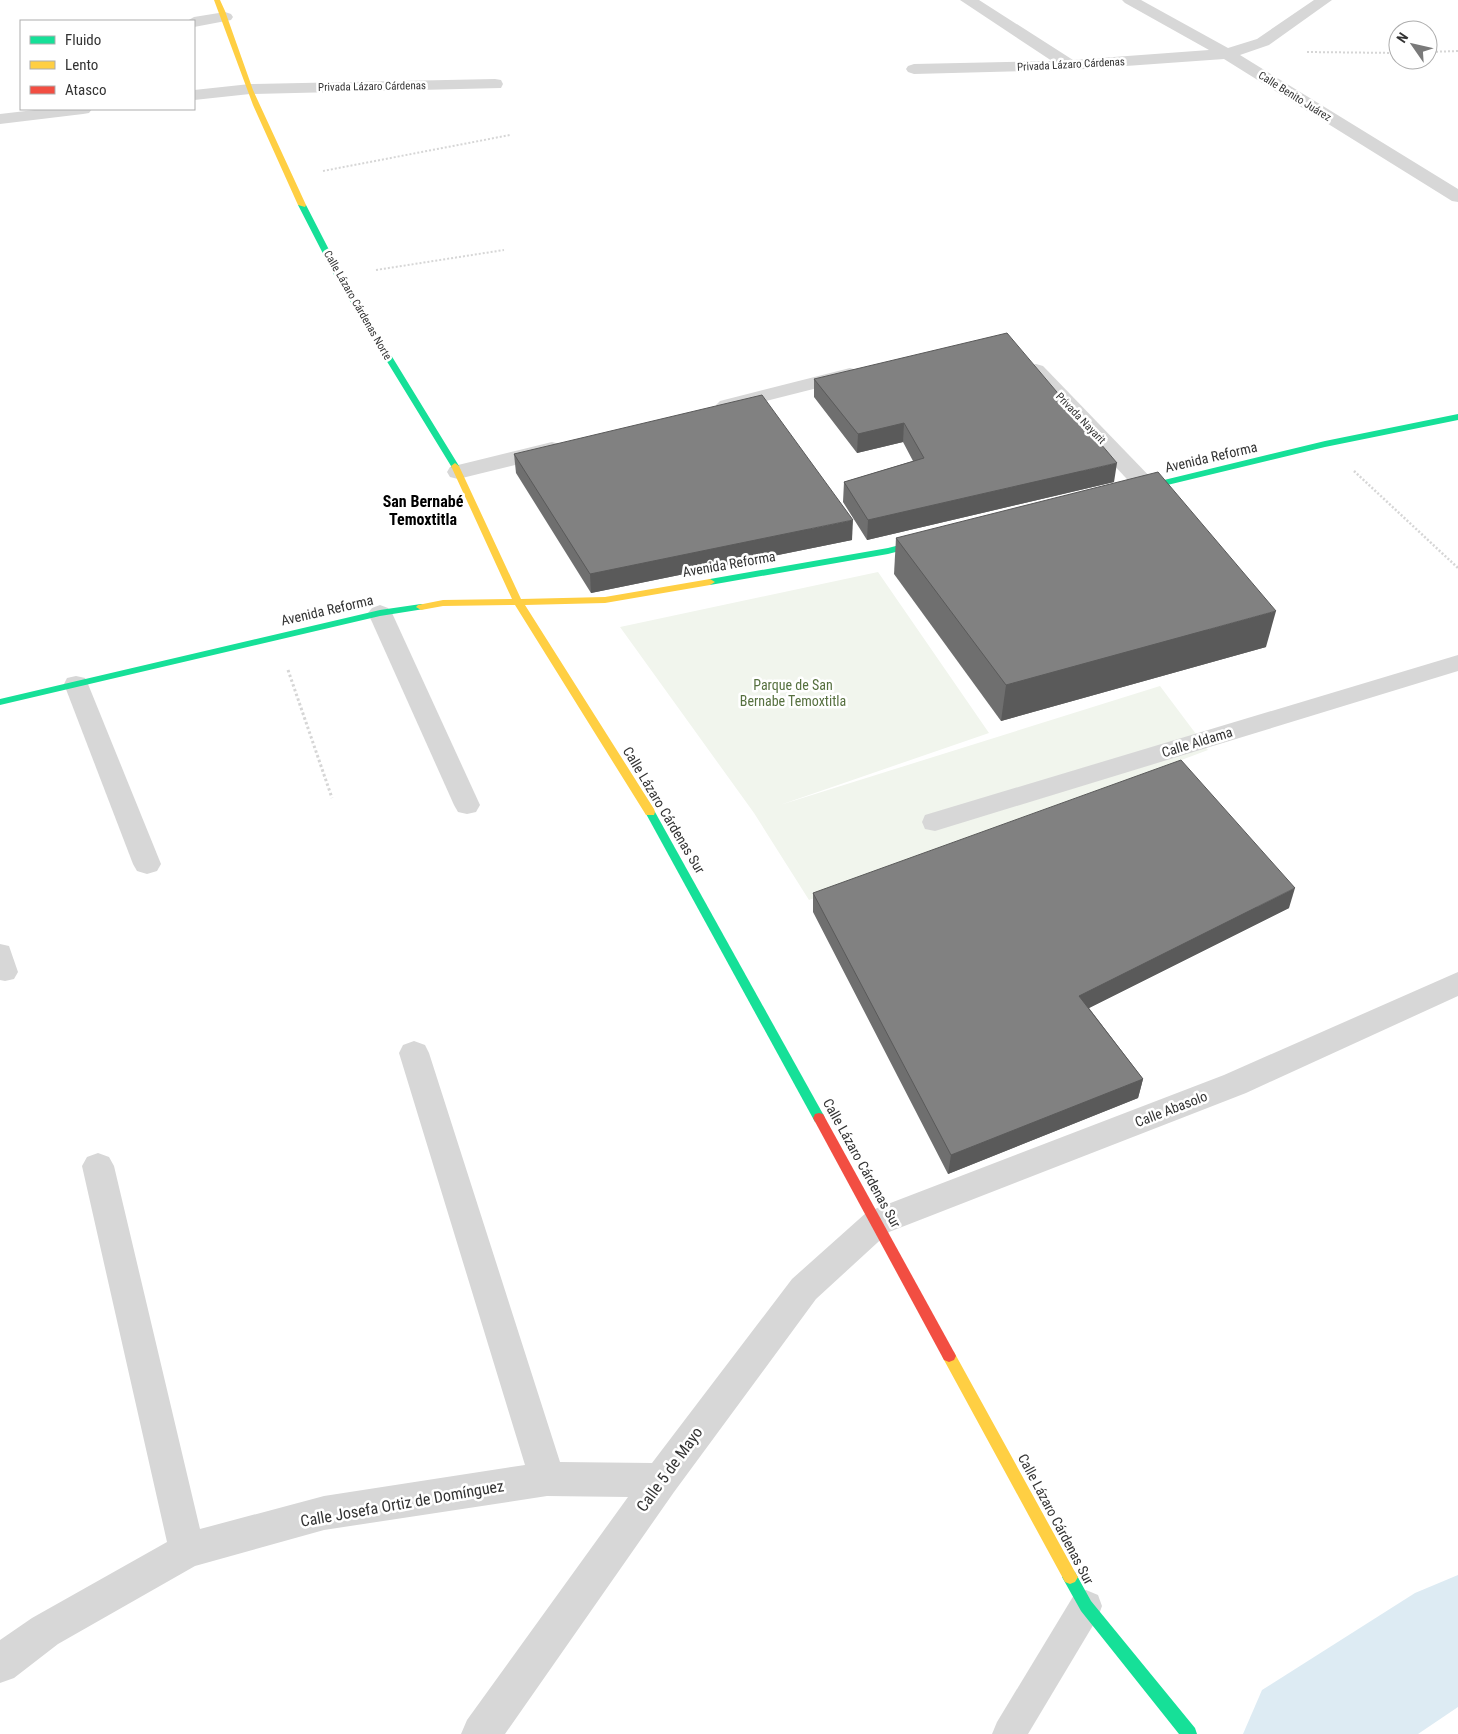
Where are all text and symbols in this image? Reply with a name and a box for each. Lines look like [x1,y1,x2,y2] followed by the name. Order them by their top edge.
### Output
[20,20,195,110] legend
[1388,20,1438,70] north arrow
[1393,30,1411,46] text: N
[65,31,101,49] text: Fluido
[1017,55,1125,74] street label: Privada Lázaro Cárdenas
[65,56,98,74] text: Lento
[1256,69,1334,124] street label: Calle Benito Juárez
[318,79,426,94] street label: Privada Lázaro Cárdenas
[65,81,106,99] text: Atasco
[321,248,394,362] street label: Calle Lázaro Cárdenas Norte
[1053,390,1108,447] street label: Privada Nayarit
[1163,439,1259,475] street label: Avenida Reforma
[383,492,464,529] district label: San Bernabé Temoxtitla
[681,548,777,580] street label: Avenida Reforma
[279,592,375,628] street label: Avenida Reforma
[740,677,846,709] park label: Parque de San Bernabe Temoxtitla
[1160,724,1234,760] street label: Calle Aldama
[620,744,708,876] street label: Calle Lázaro Cárdenas Sur
[1133,1088,1209,1130] street label: Calle Abasolo
[820,1096,904,1230] street label: Calle Lázaro Cárdenas Sur
[632,1423,707,1515] street label: Calle 5 de Mayo
[1015,1451,1097,1587] street label: Calle Lázaro Cárdenas Sur
[299,1476,505,1531] street label: Calle Josefa Ortiz de Domínguez

